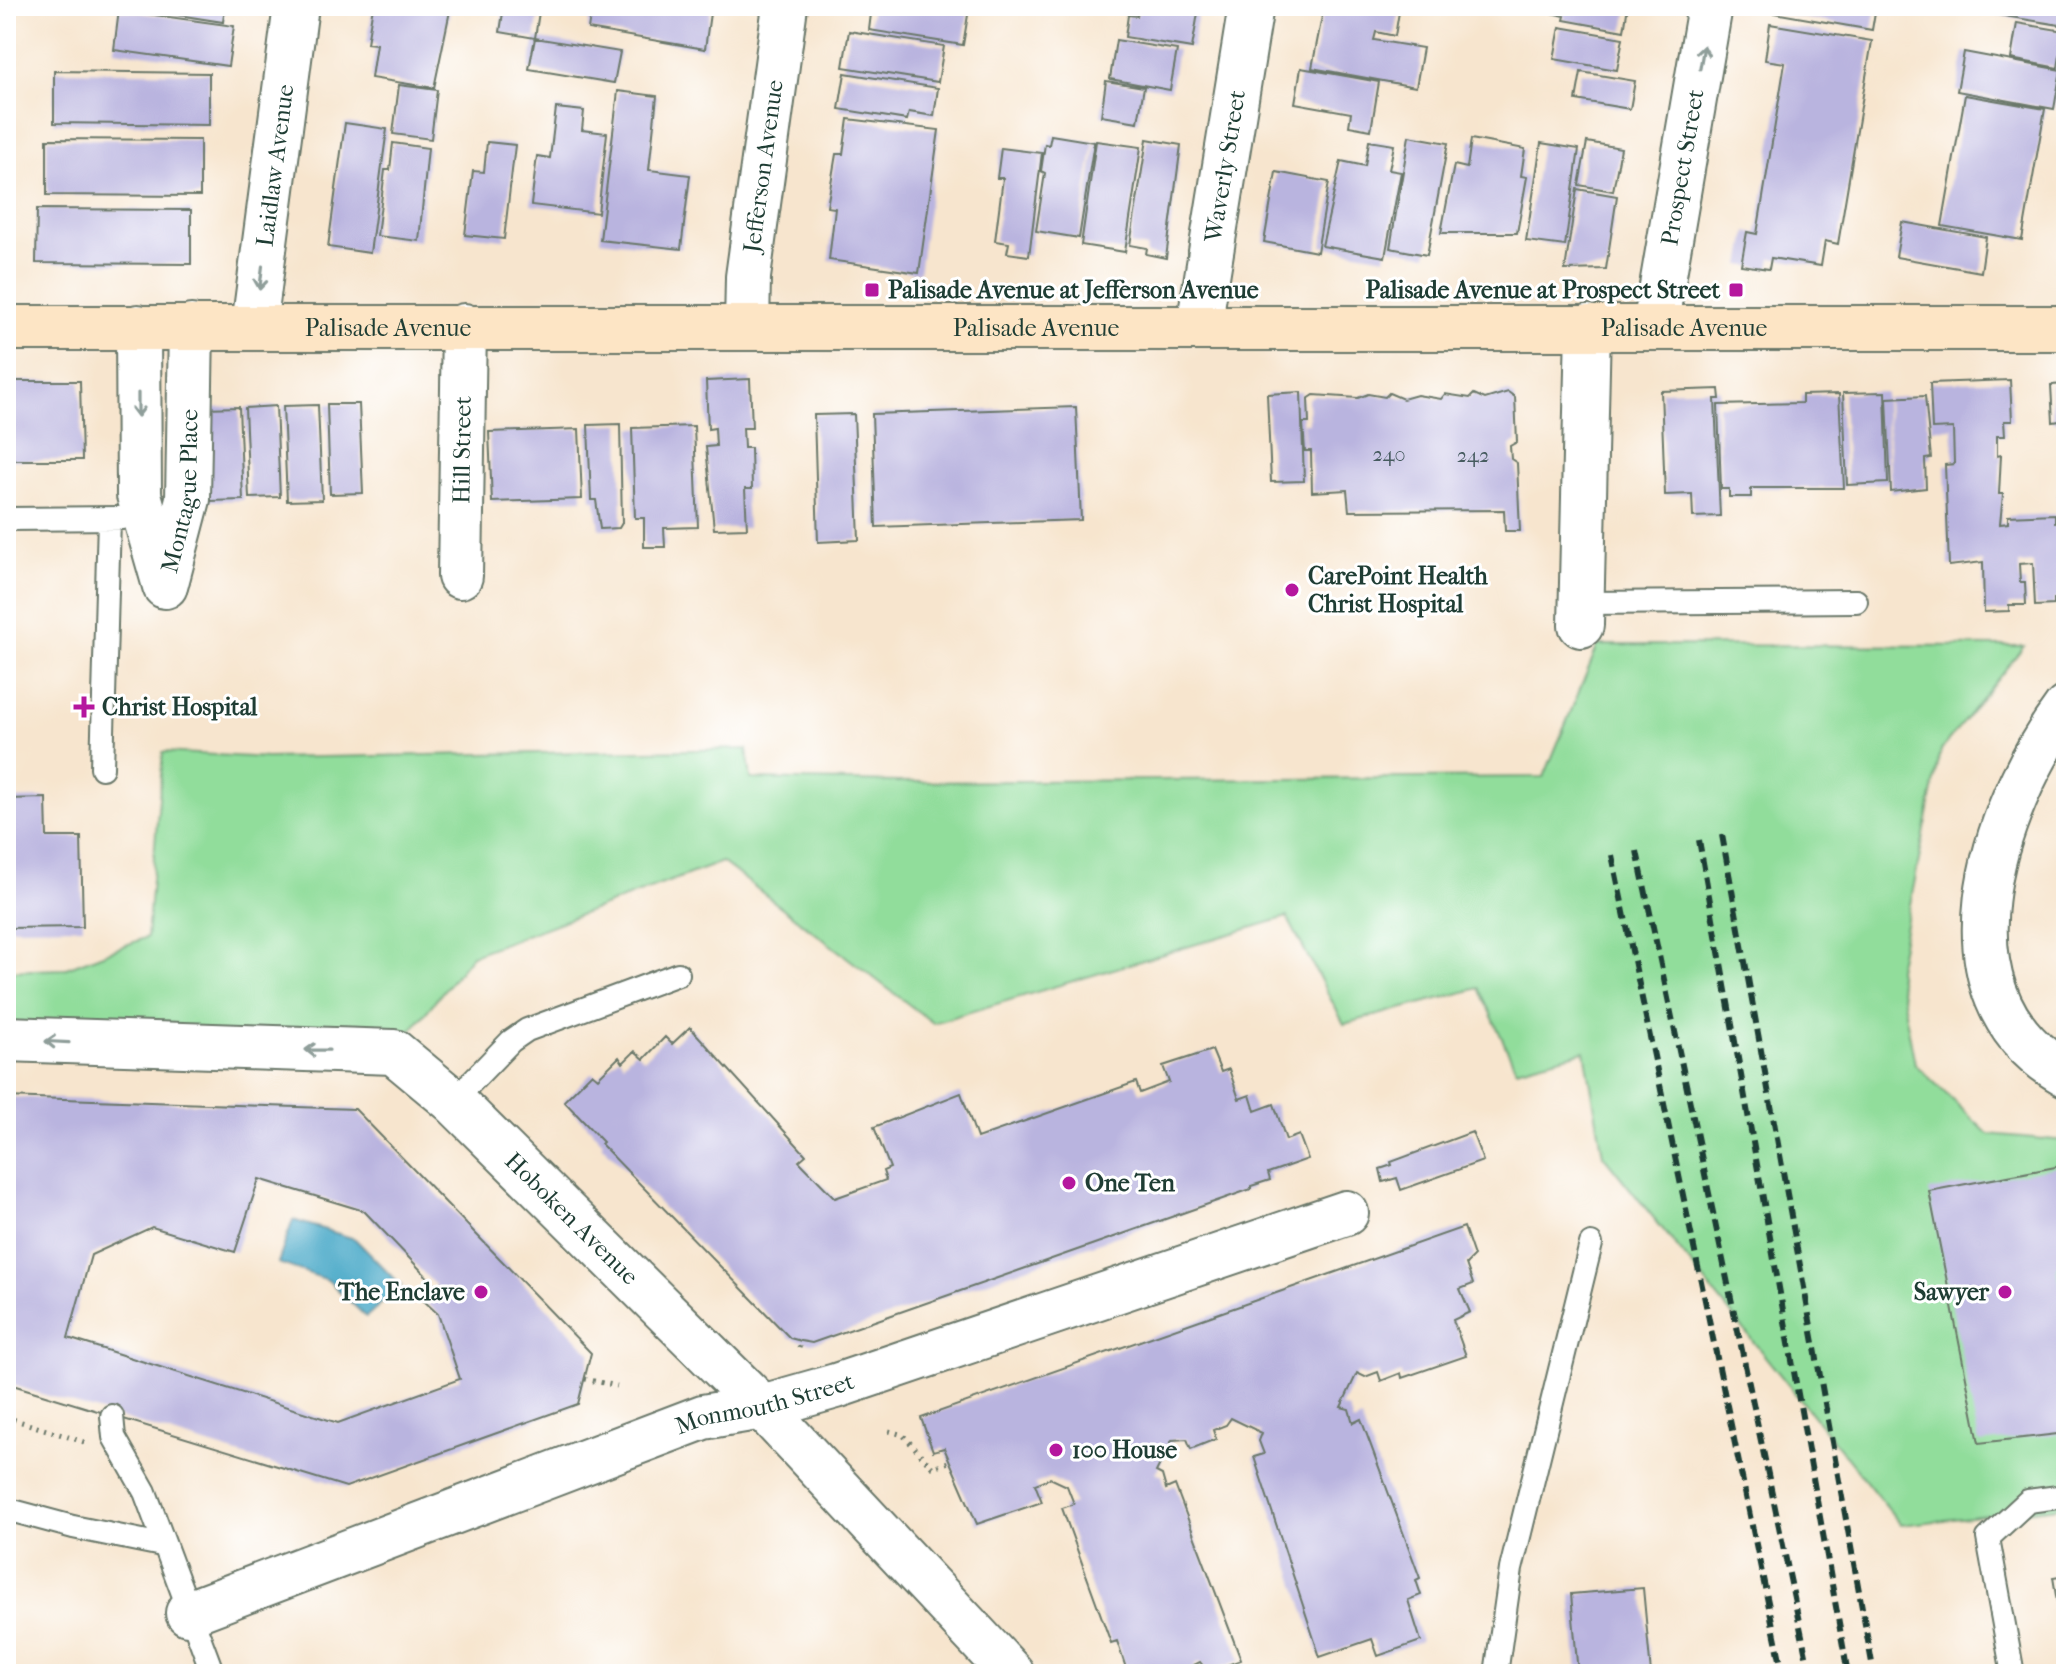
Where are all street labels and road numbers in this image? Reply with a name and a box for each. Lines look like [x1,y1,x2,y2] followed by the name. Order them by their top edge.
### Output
[737,78,789,256] street label: Jefferson Avenue
[251,82,300,248] street label: Laidlaw Avenue
[1655,87,1710,248] street label: Prospect Street
[1199,88,1251,245] street label: Waverly Street
[305,314,471,342] street label: Palisade Avenue
[953,314,1119,342] street label: Palisade Avenue
[1601,314,1767,342] street label: Palisade Avenue
[447,395,477,504] street label: Hill Street
[155,409,204,576] street label: Montague Place
[499,1147,644,1290] street label: Hoboken Avenue
[671,1367,858,1440] street label: Monmouth Street

